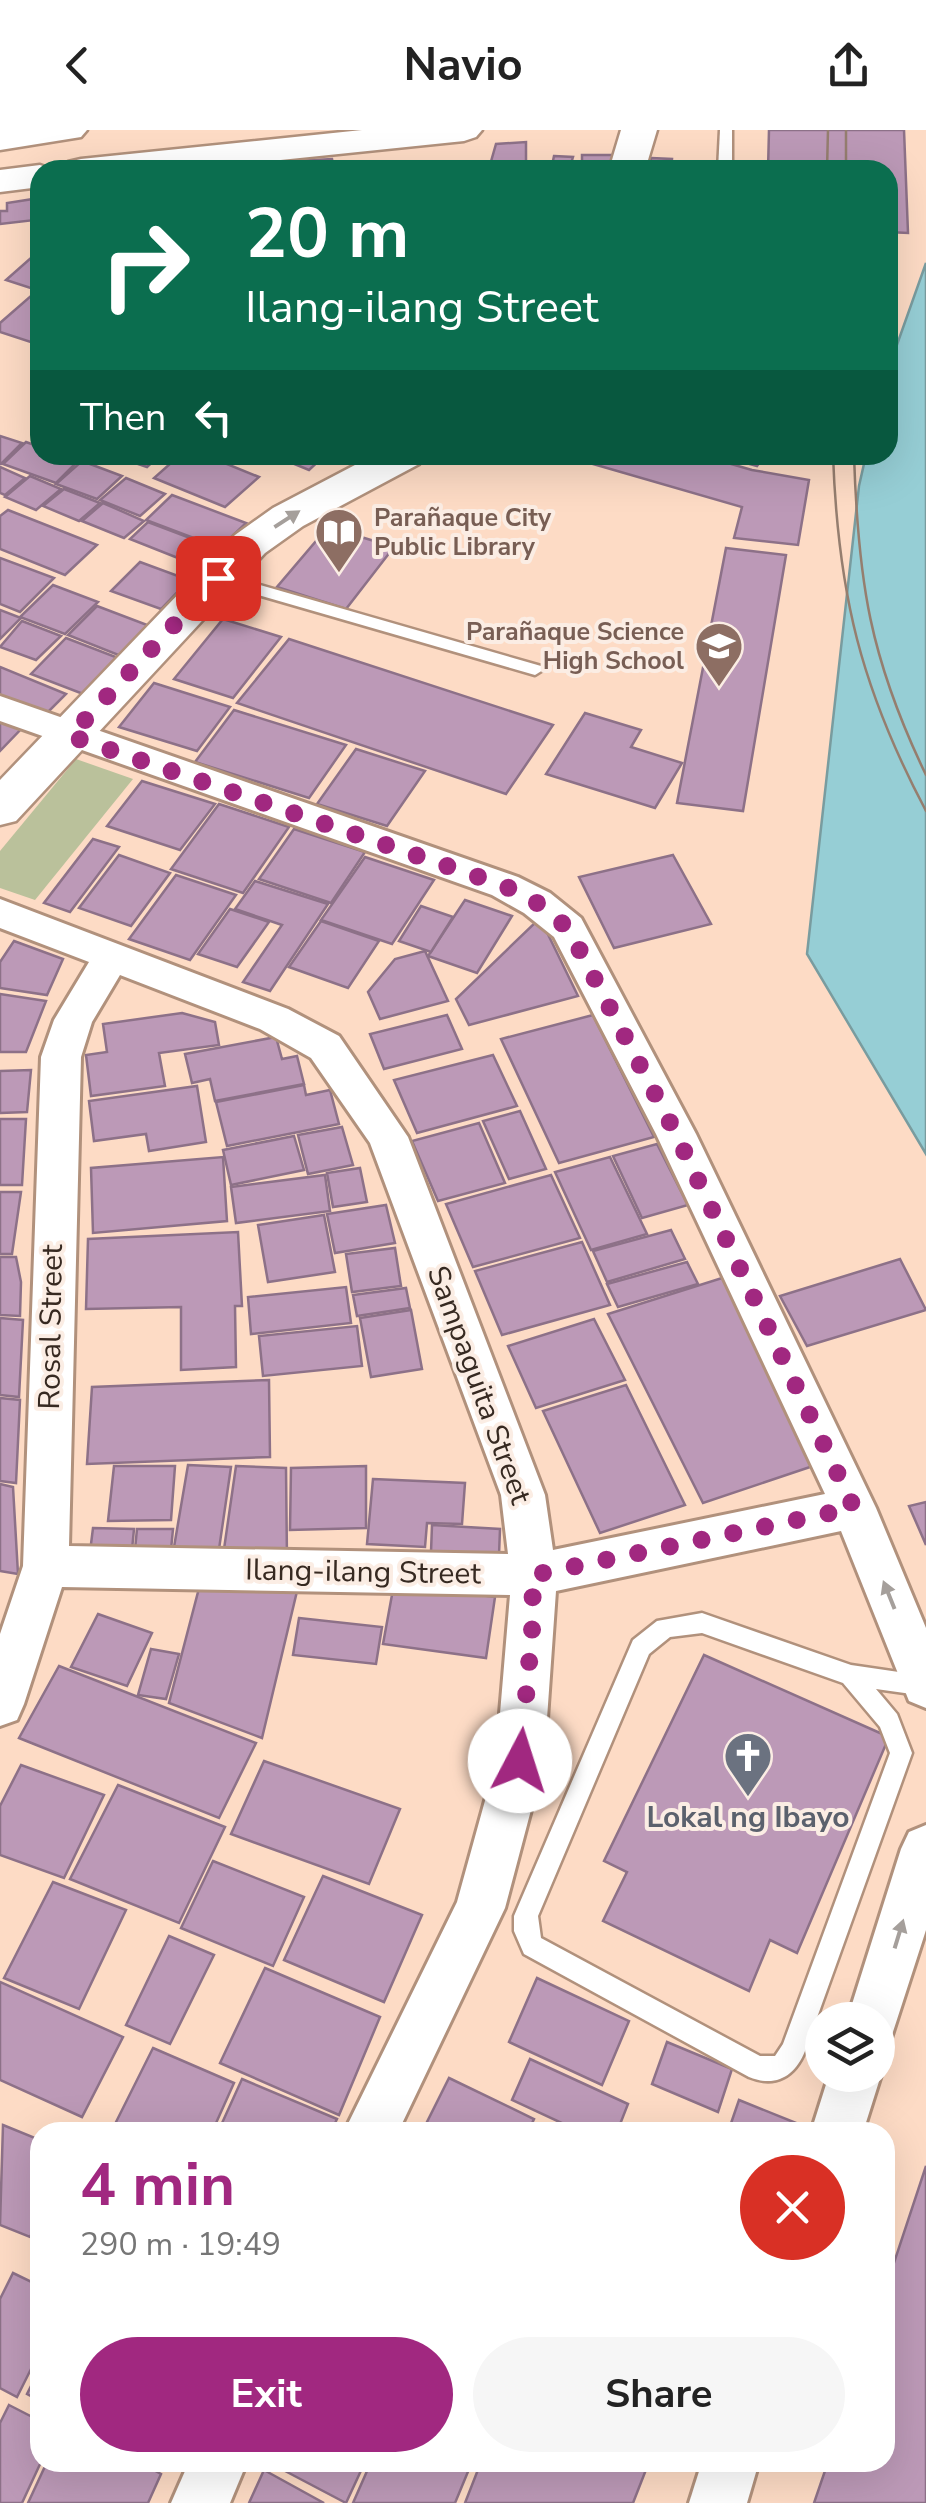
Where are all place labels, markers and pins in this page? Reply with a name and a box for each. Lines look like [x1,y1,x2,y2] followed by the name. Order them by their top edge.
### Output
[374,501,552,564] place label: Parañaque City Public Library
[313,506,365,574] library icon: Parañaque City Public Library
[176,536,261,621] pin
[466,615,684,678] place label: Parañaque Science High School
[693,620,745,688] school or university icon: Parañaque Science High School
[722,1730,774,1798] church icon: Lokal ng Ibayo
[646,1797,850,1838] place label: Lokal ng Ibayo

